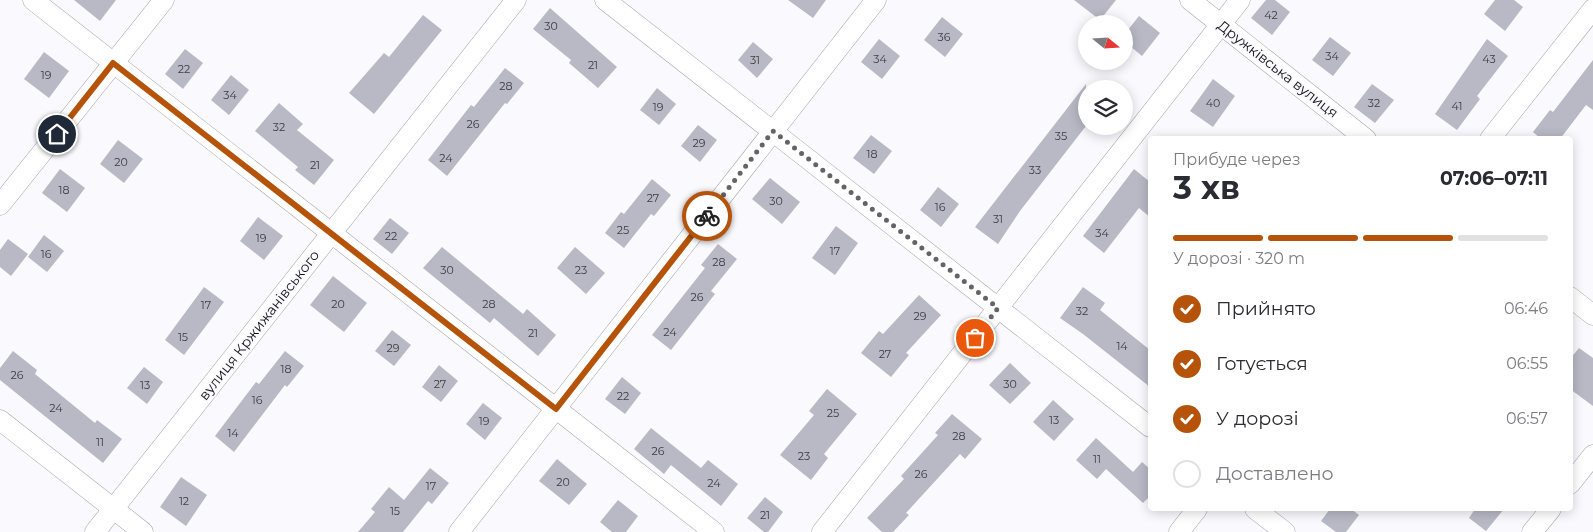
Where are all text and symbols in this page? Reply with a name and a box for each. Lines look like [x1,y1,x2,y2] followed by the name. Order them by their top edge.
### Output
[1264,8,1278,22] house number: 42
[1078,15,1132,70] north arrow
[1078,15,1133,135] map controls
[1214,16,1342,122] street label: Дружківська вулиця
[544,19,558,33] house number: 30
[938,30,951,44] house number: 36
[1325,49,1339,63] house number: 34
[873,52,887,66] house number: 34
[1482,52,1496,66] house number: 43
[750,53,760,67] house number: 31
[588,58,598,72] house number: 21
[178,62,190,76] house number: 22
[41,68,52,82] house number: 19
[499,79,513,93] house number: 28
[1078,80,1133,135] button: layers
[223,88,237,102] house number: 34
[1206,96,1220,110] house number: 40
[1368,96,1380,110] house number: 32
[1452,99,1462,113] house number: 41
[653,100,664,114] house number: 19
[36,113,78,155] pin
[467,117,480,131] house number: 26
[43,120,71,148] icon: home
[273,120,285,134] house number: 32
[1055,129,1067,143] house number: 35
[693,136,706,150] house number: 29
[867,147,878,161] house number: 18
[1173,150,1300,169] text: Прибуде через
[439,151,453,165] house number: 24
[114,155,128,169] house number: 20
[310,158,320,172] house number: 21
[1029,163,1041,177] house number: 33
[1440,167,1548,190] text: 07:06–07:11
[1173,168,1240,207] text: 3 хв
[59,183,70,197] house number: 18
[647,191,659,205] house number: 27
[682,191,732,241] courier
[769,194,783,208] house number: 30
[935,200,946,214] house number: 16
[693,202,721,230] icon: bike
[993,212,1003,226] house number: 31
[617,223,629,237] house number: 25
[1095,226,1109,240] house number: 34
[385,229,397,243] house number: 22
[256,231,267,245] house number: 19
[830,244,840,258] house number: 17
[195,246,323,404] street label: вулиця Кржижанівського
[41,247,52,261] house number: 16
[1173,249,1305,268] text: У дорозі · 320 m
[712,255,726,269] house number: 28
[440,263,454,277] house number: 30
[575,263,587,277] house number: 23
[691,290,704,304] house number: 26
[1173,295,1201,323] icon: check
[331,297,345,311] house number: 20
[482,297,496,311] house number: 28
[1216,297,1316,320] text: Прийнято
[201,298,211,312] house number: 17
[1504,299,1548,318] text: 06:46
[1076,304,1088,318] house number: 32
[914,309,927,323] house number: 29
[954,317,996,359] pin
[961,324,989,352] icon: bag
[663,325,677,339] house number: 24
[528,326,538,340] house number: 21
[178,330,188,344] house number: 15
[1116,339,1128,353] house number: 14
[387,341,400,355] house number: 29
[879,347,891,361] house number: 27
[1173,350,1201,378] icon: check
[1216,352,1308,375] text: Готується
[1506,354,1548,373] text: 06:55
[281,362,292,376] house number: 18
[11,368,24,382] house number: 26
[434,377,446,391] house number: 27
[1003,377,1017,391] house number: 30
[140,378,150,392] house number: 13
[617,389,629,403] house number: 22
[252,393,263,407] house number: 16
[49,401,63,415] house number: 24
[1173,405,1201,433] icon: check
[827,406,839,420] house number: 25
[1216,407,1299,430] text: У дорозі
[1506,409,1548,428] text: 06:57
[1049,413,1059,427] house number: 13
[479,414,490,428] house number: 19
[227,426,239,440] house number: 14
[952,429,966,443] house number: 28
[96,435,104,449] house number: 11
[652,444,665,458] house number: 26
[798,449,810,463] house number: 23
[1093,452,1101,466] house number: 11
[1216,462,1334,485] text: Доставлено
[915,467,928,481] house number: 26
[556,475,570,489] house number: 20
[707,476,721,490] house number: 24
[426,479,436,493] house number: 17
[179,494,189,508] house number: 12
[390,504,400,518] house number: 15
[760,508,770,522] house number: 21

